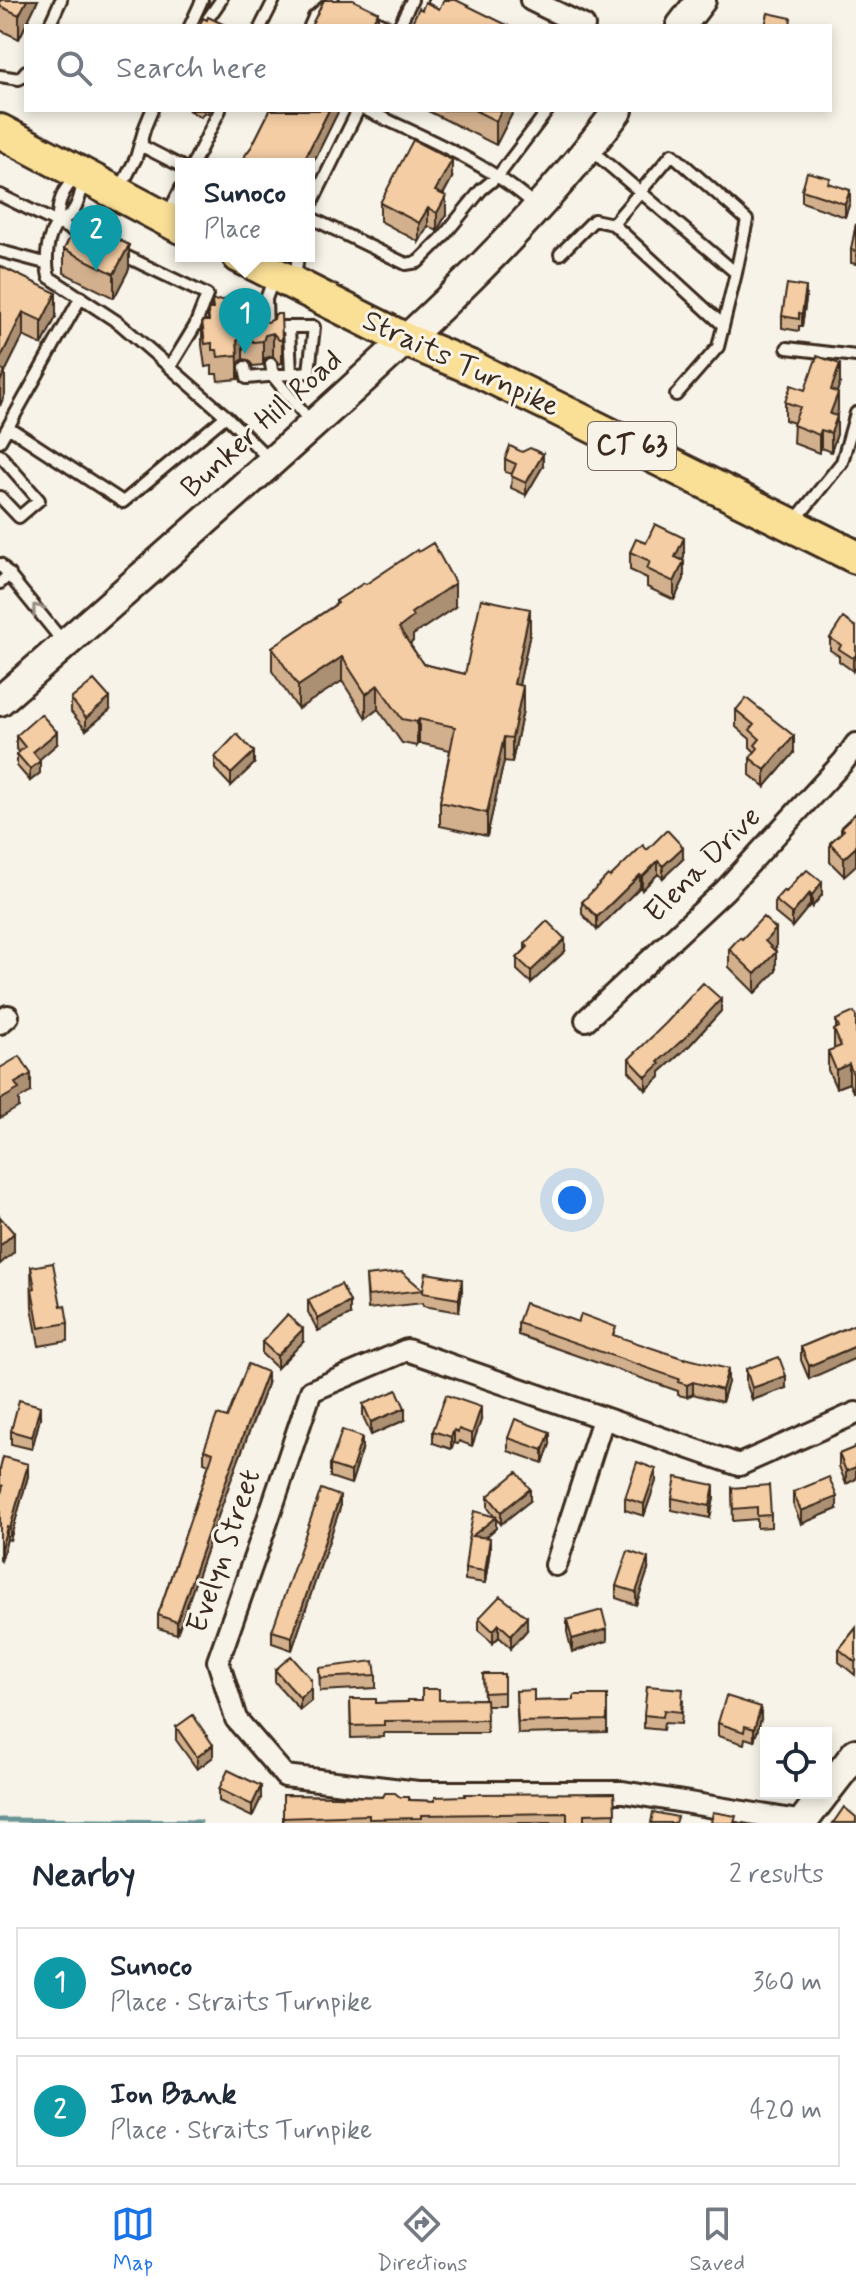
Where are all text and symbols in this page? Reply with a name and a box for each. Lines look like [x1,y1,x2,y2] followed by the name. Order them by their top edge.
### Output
[24,24,832,112] search box
[52,46,96,90] icon: search
[116,49,267,88] text: Search here
[175,158,315,262] popup
[204,174,286,213] text: Sunoco
[70,205,122,271] pin: 2
[204,213,261,247] text: Place
[219,288,271,354] pin: 1
[356,301,566,427] street label: Straits Turnpike
[173,341,351,507] street label: Bunker Hill Road
[588,422,676,470] road number: CT 63
[33,603,47,618] one-way arrow
[636,798,770,932] street label: Elena Drive
[552,1180,592,1220] your location
[178,1464,270,1638] street label: Evelyn Street
[760,1727,832,1799] map controls
[760,1727,832,1799] button: locate
[32,1853,136,1898] text: Nearby
[729,1858,824,1892] text: 2 results
[110,1947,192,1986] text: Sunoco
[54,1966,66,2000] text: 1
[753,1966,822,2000] text: 360 m
[110,1986,372,2020] text: Place · Straits Turnpike
[110,2075,237,2114] text: Ion Bank
[54,2094,66,2128] text: 2
[750,2094,822,2128] text: 420 m
[110,2114,372,2148] text: Place · Straits Turnpike
[111,2202,155,2278] tab: Map
[377,2202,467,2278] tab: Directions
[689,2202,745,2278] tab: Saved

